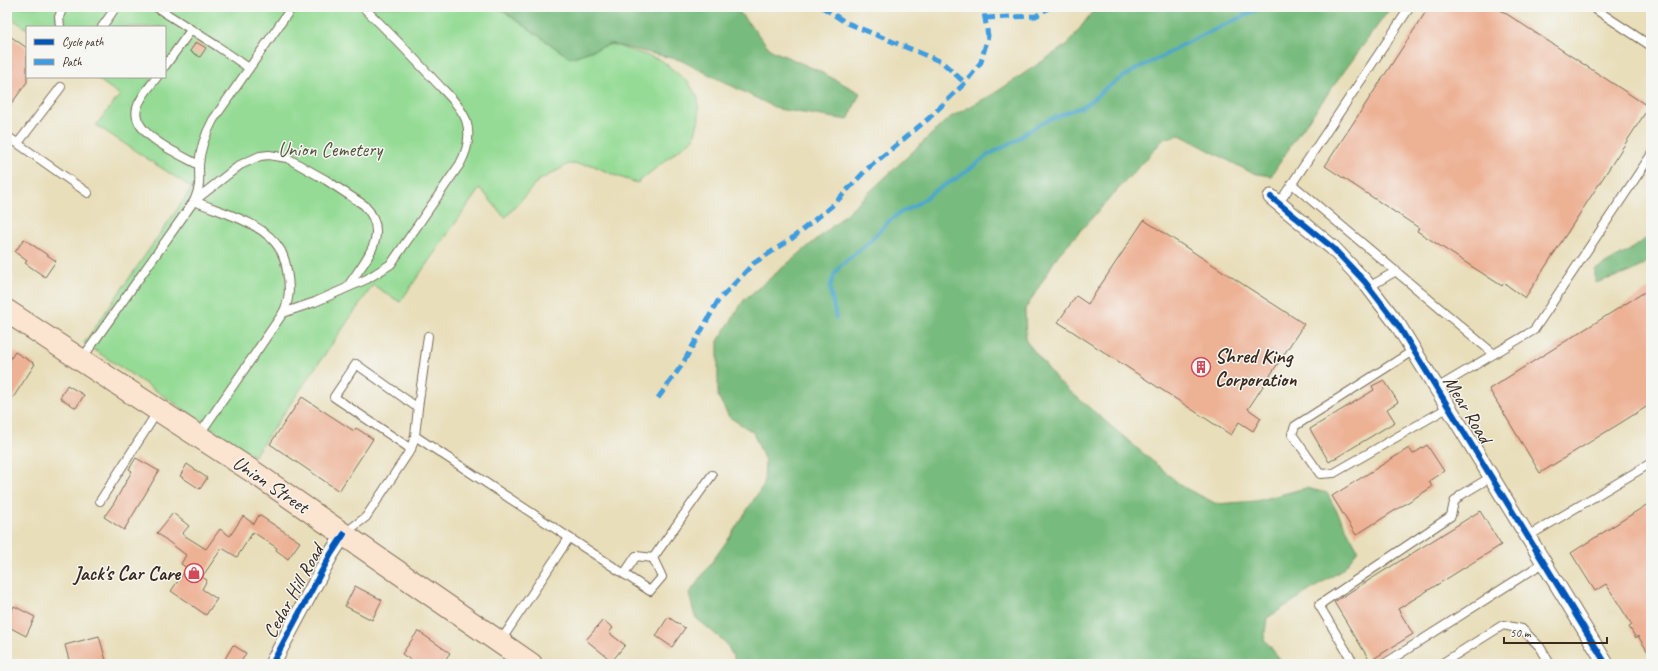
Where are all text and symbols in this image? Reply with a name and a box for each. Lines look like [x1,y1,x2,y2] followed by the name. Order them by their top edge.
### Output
[26,26,166,78] legend
[62,34,104,50] text: Cycle path
[62,54,82,70] text: Path
[278,137,384,162] park label: Union Cemetery
[1215,344,1297,392] place label: Shred King Corporation
[1190,356,1212,378] building icon: Shred King Corporation
[1438,371,1499,450] street label: Mear Road
[228,450,316,520] street label: Union Street
[257,537,331,642] street label: Cedar Hill Road
[72,561,181,586] place label: Jack's Car Care
[183,562,205,584] shop icon: Jack's Car Care
[1504,619,1607,645] scale bar
[1510,625,1532,641] text: 50 m

